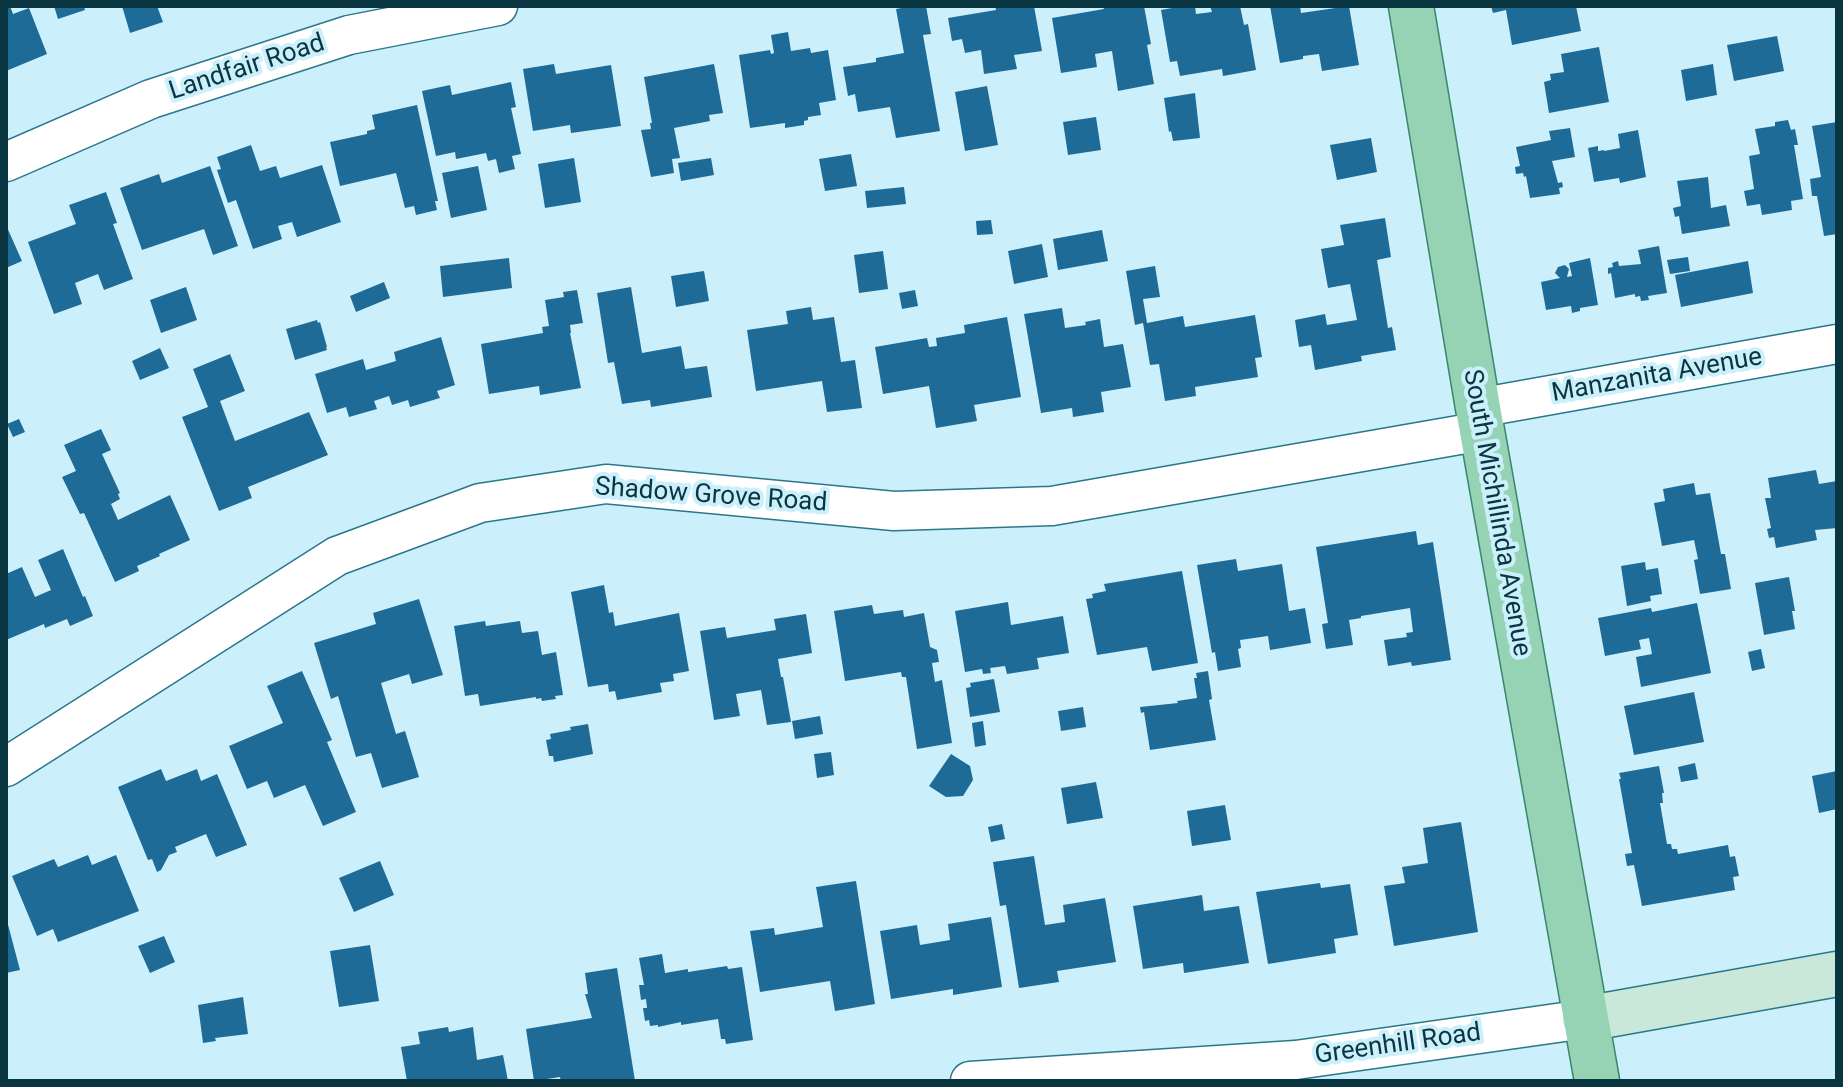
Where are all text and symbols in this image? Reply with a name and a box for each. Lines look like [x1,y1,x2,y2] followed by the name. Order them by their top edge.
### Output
[165,28,329,108] street label: Landfair Road
[1549,342,1765,410] street label: Manzanita Avenue
[1455,367,1537,659] street label: South Michillinda Avenue
[594,472,828,520] street label: Shadow Grove Road
[1313,1018,1483,1072] street label: Greenhill Road

